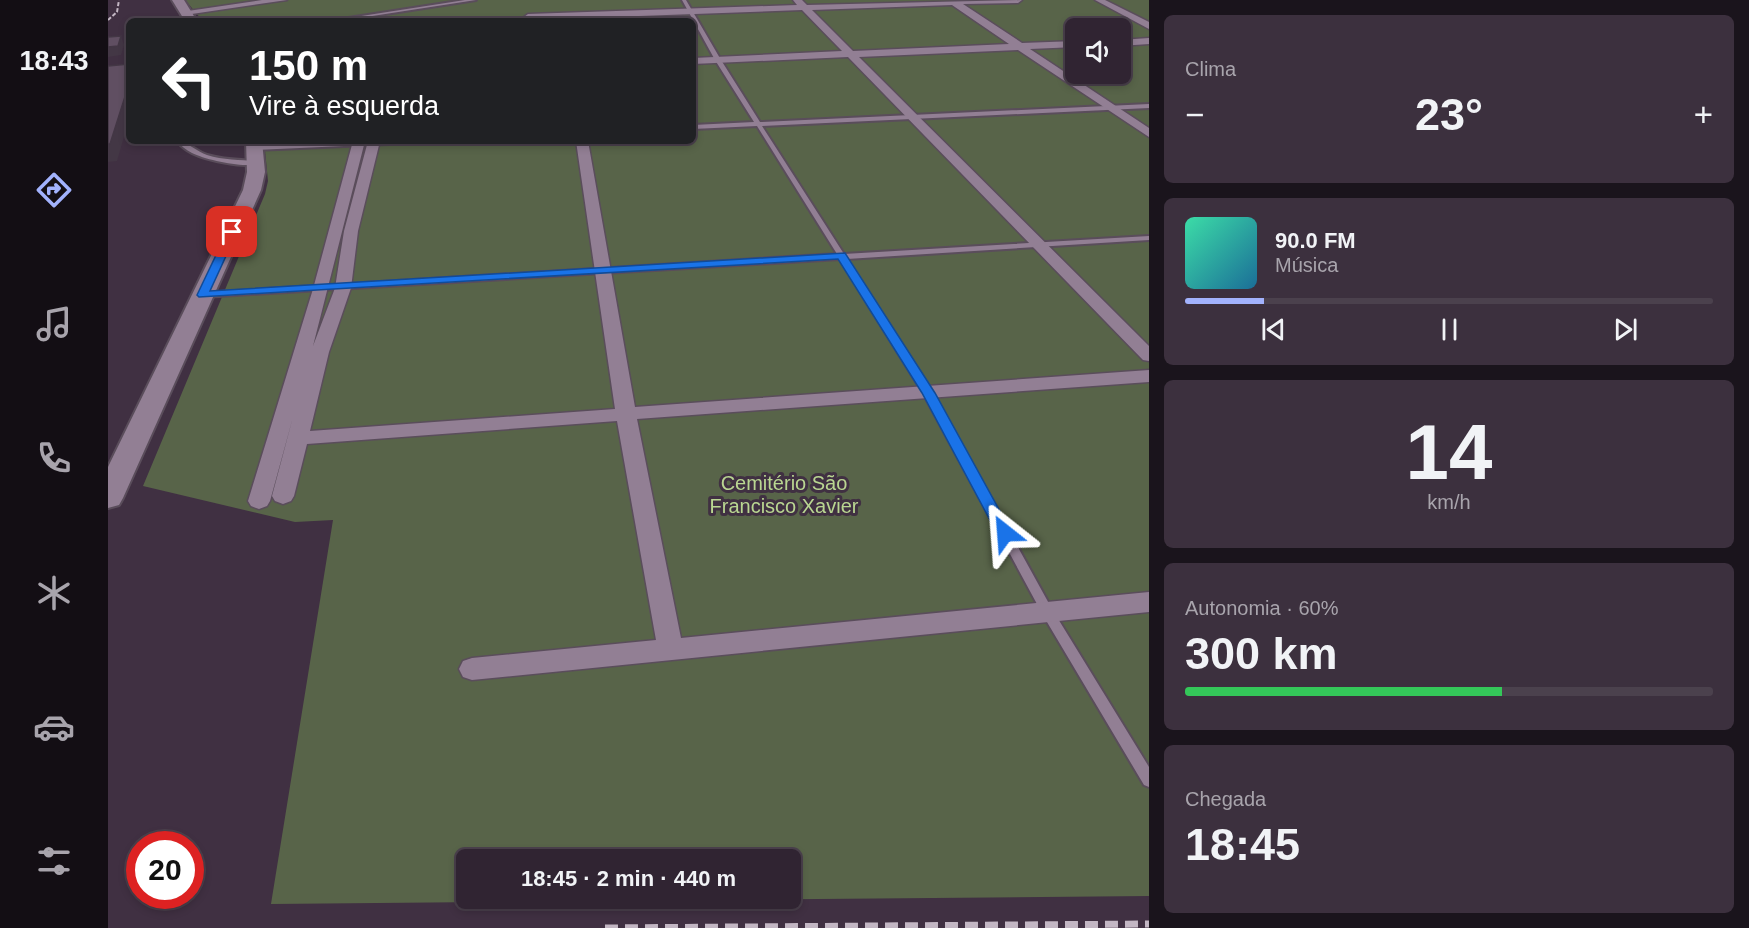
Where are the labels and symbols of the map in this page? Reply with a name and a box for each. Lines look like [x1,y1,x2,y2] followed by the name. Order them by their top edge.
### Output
[206,206,257,257] pin
[710,472,859,517] park label: Cemitério São Francisco Xavier
[973,501,1037,565] position arrow
[126,831,204,909] speed limit sign: 20

